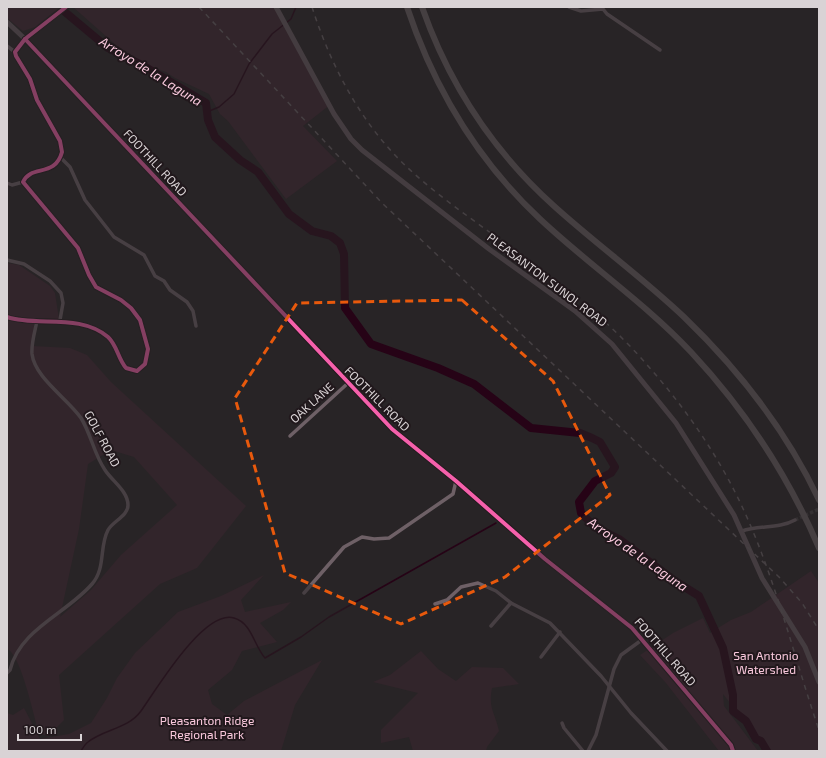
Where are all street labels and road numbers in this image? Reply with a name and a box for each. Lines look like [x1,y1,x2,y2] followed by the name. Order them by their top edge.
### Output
[121,126,190,199] street label: FOOTHILL ROAD
[485,229,610,329] street label: PLEASANTON SUNOL ROAD
[342,363,413,434] street label: FOOTHILL ROAD
[287,379,336,425] street label: OAK LANE
[82,408,124,469] street label: GOLF ROAD
[632,614,699,688] street label: FOOTHILL ROAD

